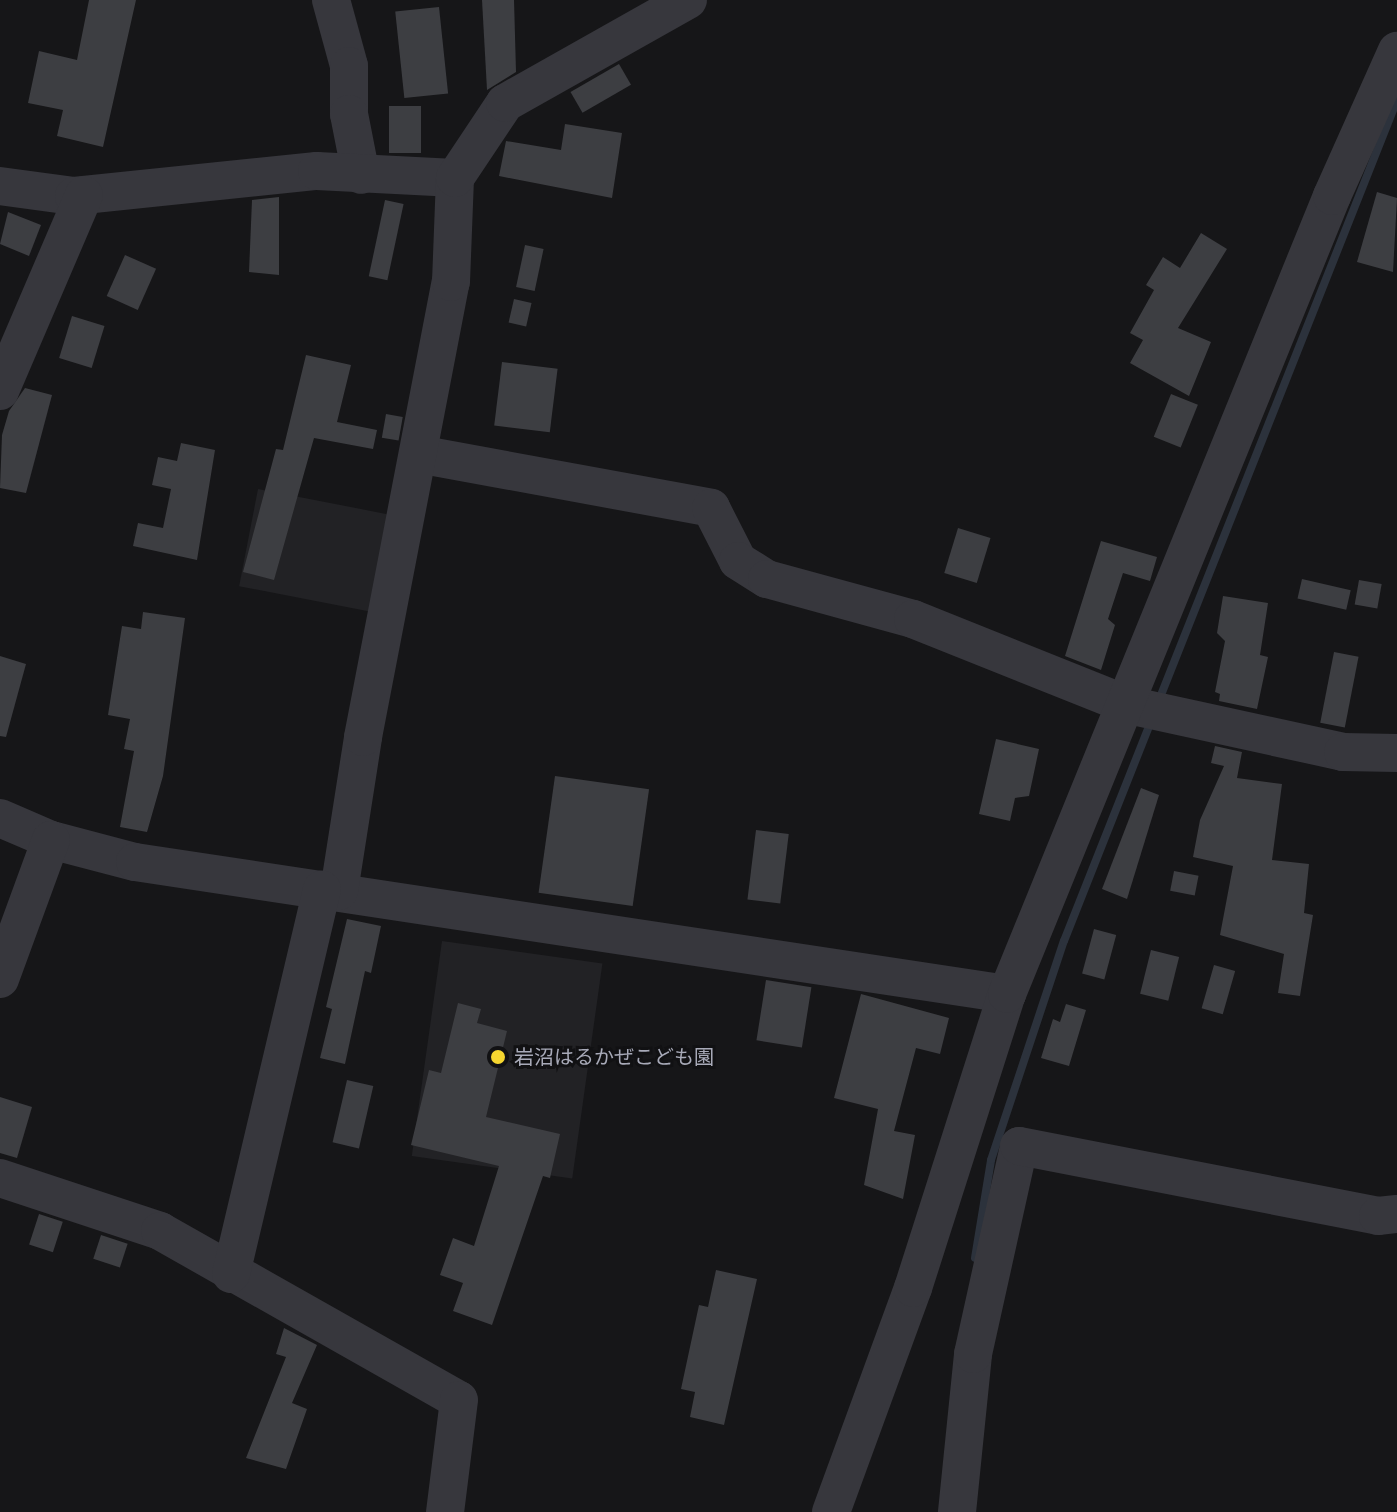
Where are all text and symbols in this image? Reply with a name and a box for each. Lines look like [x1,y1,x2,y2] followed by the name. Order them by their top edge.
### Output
[514,1045,714,1069] place label: 岩沼はるかぜこども園
[489,1048,507,1066] marker: 岩沼はるかぜこども園

